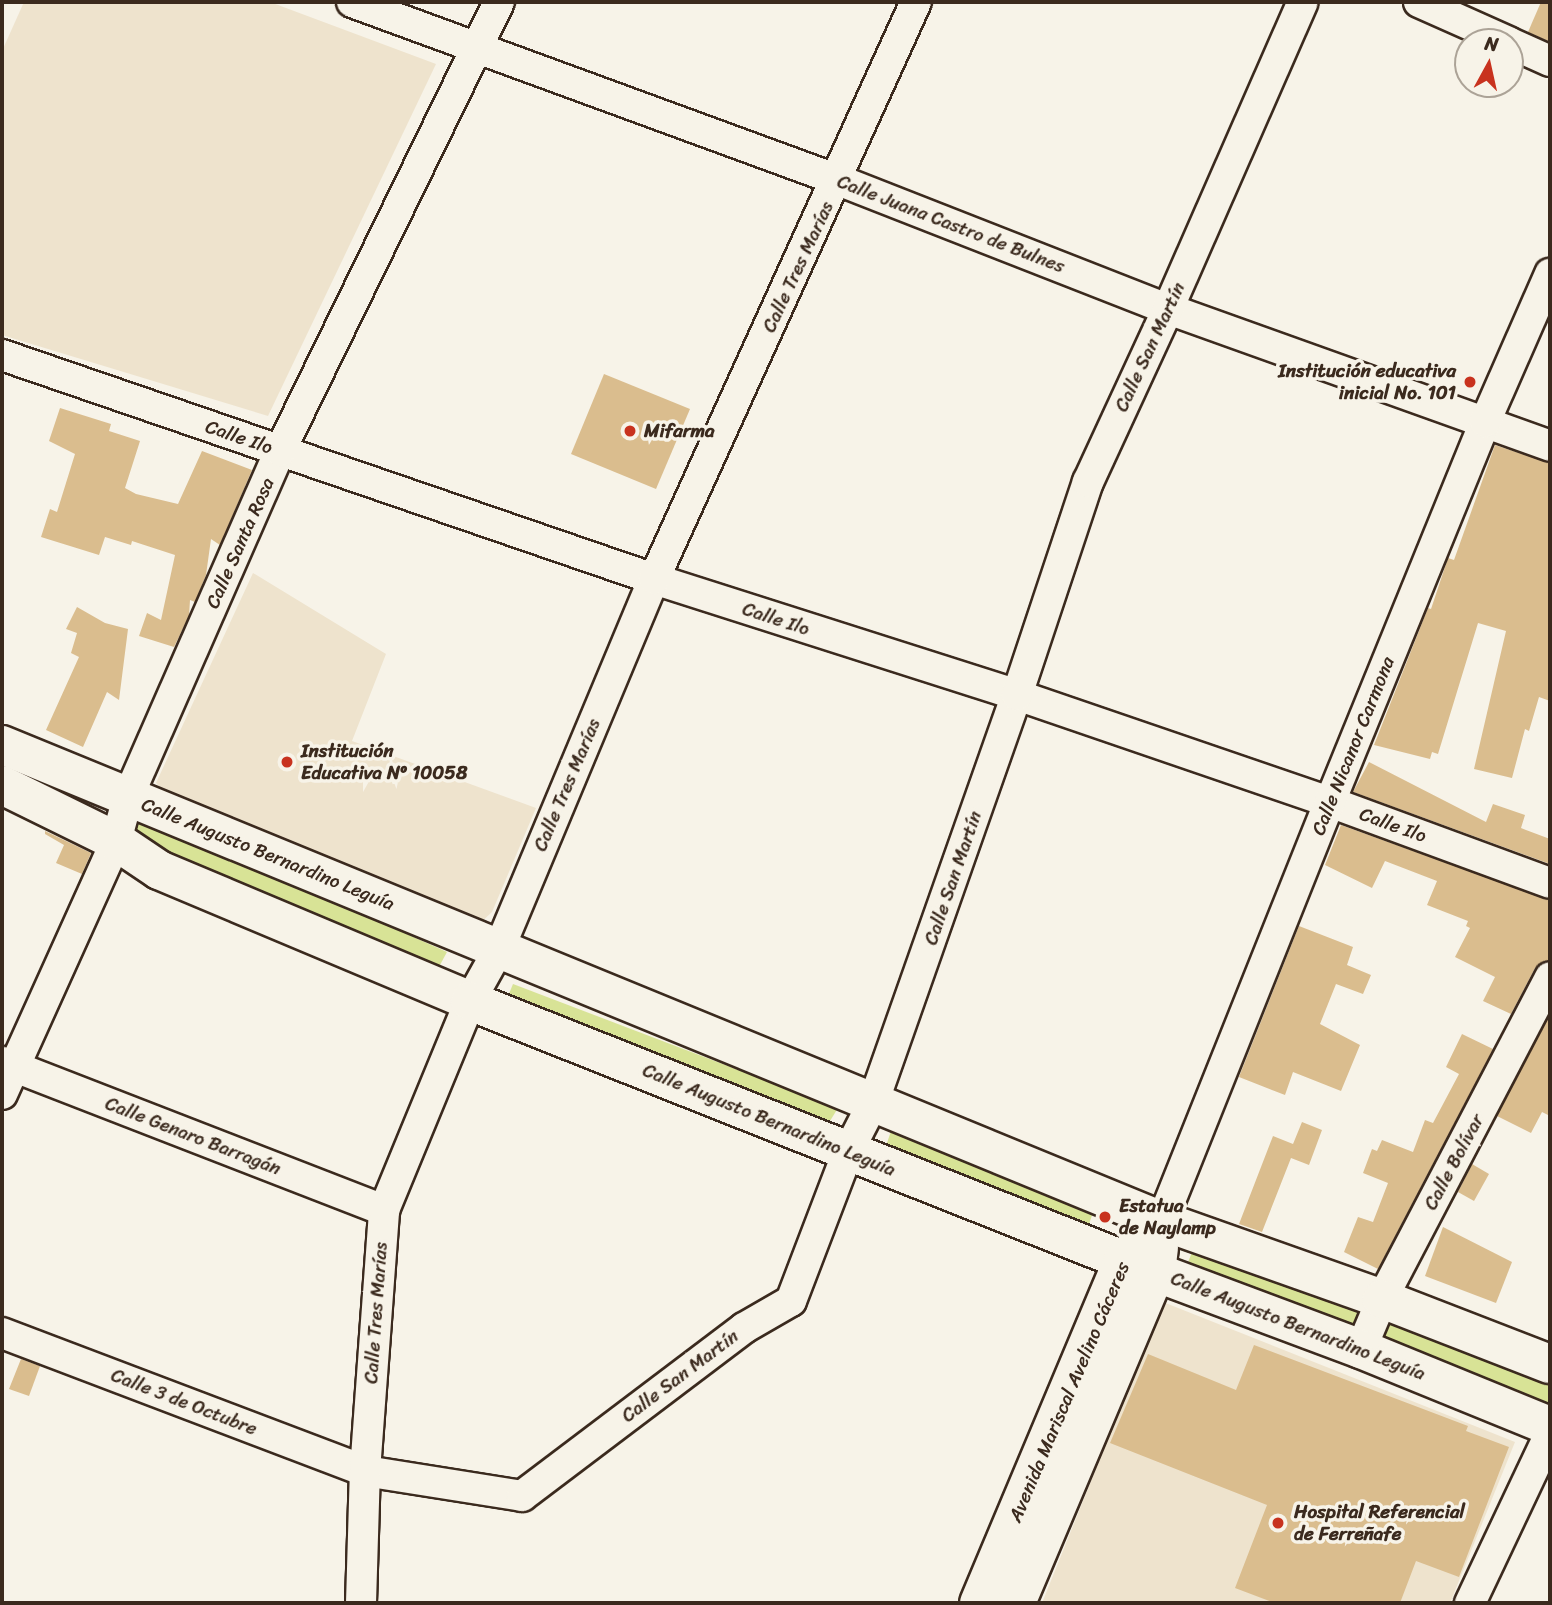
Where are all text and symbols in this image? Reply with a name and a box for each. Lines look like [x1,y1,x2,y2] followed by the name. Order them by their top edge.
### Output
[1483,26,1501,61] text: N
[1454,28,1524,98] north arrow
[834,170,1068,278] street label: Calle Juana Castro de Bulnes
[757,197,839,337] street label: Calle Tres Marías
[1110,279,1190,415] street label: Calle San Martín
[1278,360,1456,404] place label: Institución educativa inicial No. 101
[1462,374,1478,390] marker: Institución educativa inicial No. 101
[202,415,276,459] street label: Calle Ilo
[644,420,715,442] place label: Mifarma
[622,423,638,439] marker: Mifarma
[201,474,279,612] street label: Calle Santa Rosa
[739,597,813,641] street label: Calle Ilo
[1307,654,1399,838] street label: Calle Nicanor Carmona
[528,715,606,855] street label: Calle Tres Marías
[301,740,467,784] place label: Institución Educativa Nº 10058
[279,754,295,770] marker: Institución Educativa Nº 10058
[138,793,398,915] street label: Calle Augusto Bernardino Leguía
[1356,802,1430,848] street label: Calle Ilo
[919,808,987,948] street label: Calle San Martín
[639,1059,899,1181] street label: Calle Augusto Bernardino Leguía
[102,1092,284,1180] street label: Calle Genaro Barragán
[1419,1110,1489,1214] street label: Calle Bolívar
[1119,1195,1216,1239] place label: Estatua de Naylamp
[1097,1209,1113,1225] marker: Estatua de Naylamp
[360,1241,392,1385] street label: Calle Tres Marías
[1004,1259,1134,1525] street label: Avenida Mariscal Avelino Cáceres
[1168,1267,1428,1385] street label: Calle Augusto Bernardino Leguía
[617,1325,743,1427] street label: Calle San Martín
[108,1364,260,1440] street label: Calle 3 de Octubre
[1294,1501,1465,1545] place label: Hospital Referencial de Ferreñafe
[1268,1513,1288,1533] marker: Hospital Referencial de Ferreñafe

